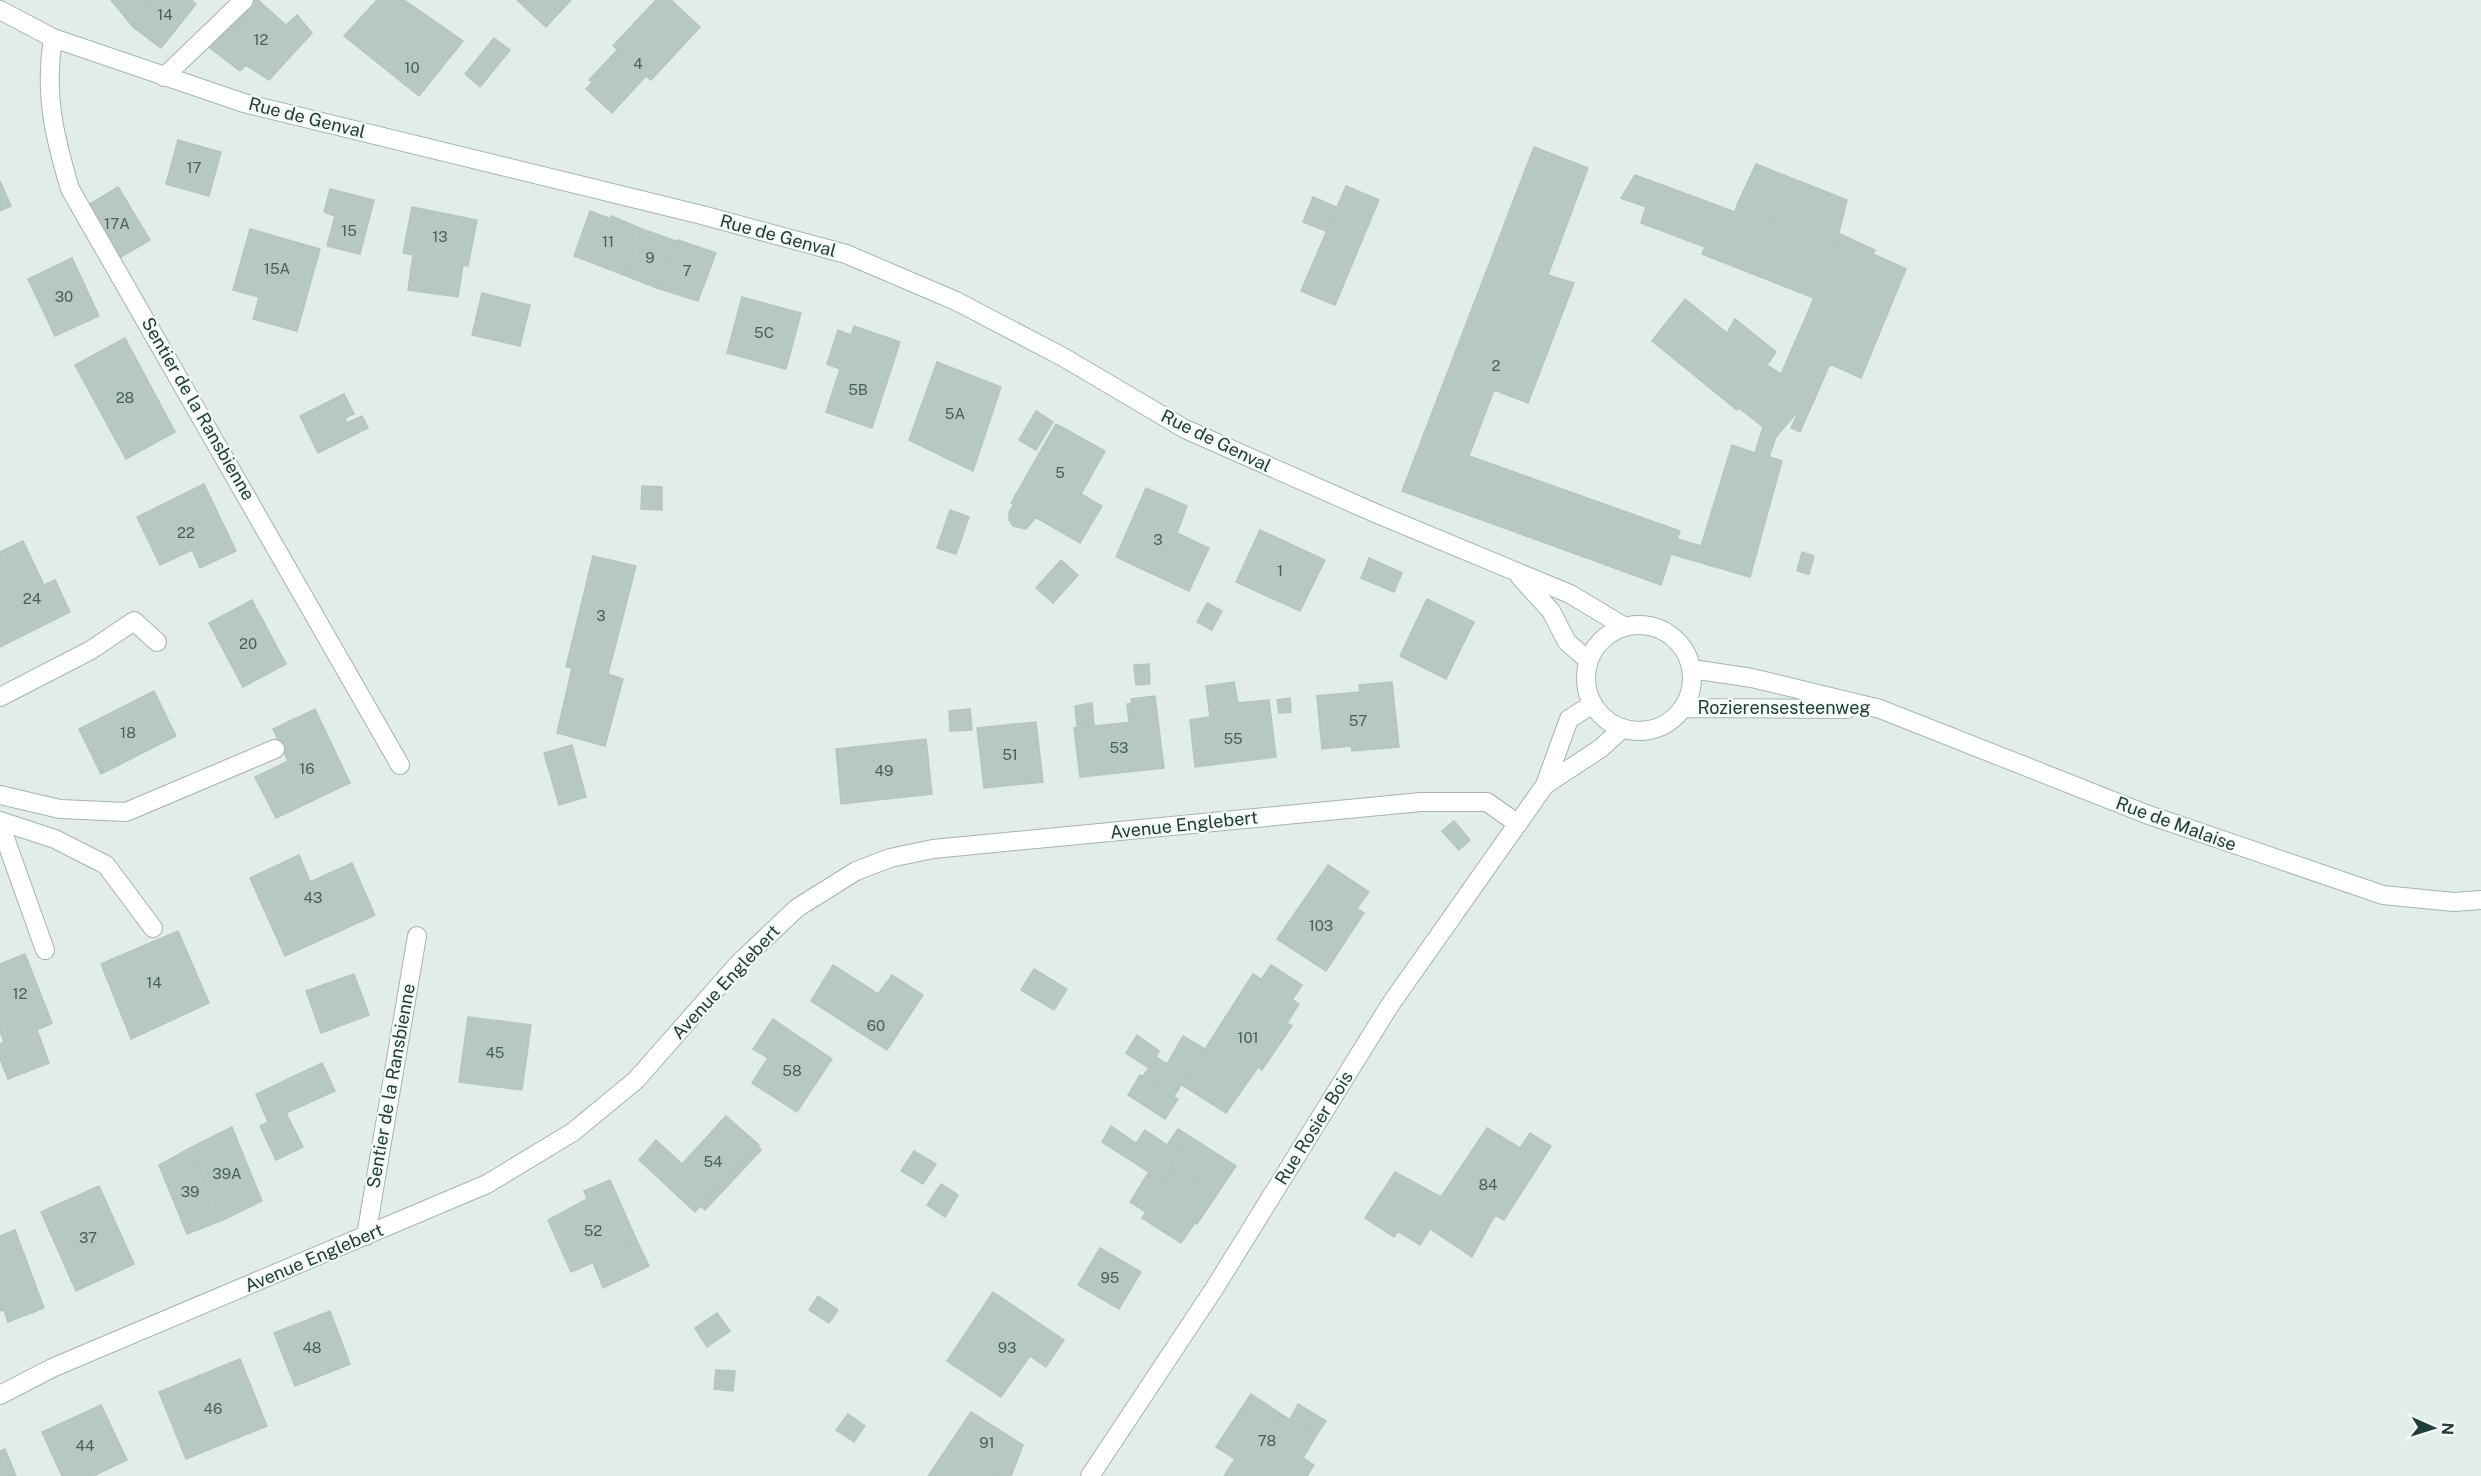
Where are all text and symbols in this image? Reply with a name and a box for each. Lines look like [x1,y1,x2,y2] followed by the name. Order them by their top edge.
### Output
[157,6,173,23] house number: 14
[253,31,269,48] house number: 12
[633,55,643,72] house number: 4
[404,59,420,76] house number: 10
[247,93,368,142] street label: Rue de Genval
[186,159,202,176] house number: 17
[718,210,839,261] street label: Rue de Genval
[104,215,130,232] house number: 17A
[341,222,357,239] house number: 15
[432,228,448,245] house number: 13
[602,233,614,250] house number: 11
[645,249,655,266] house number: 9
[264,260,291,277] house number: 15A
[682,262,692,279] house number: 7
[55,288,73,305] house number: 30
[137,314,259,504] street label: Sentier de la Ransbienne
[754,324,774,341] house number: 5C
[1492,357,1501,374] house number: 2
[848,381,868,398] house number: 5B
[116,389,134,406] house number: 28
[945,405,965,422] house number: 5A
[1158,405,1275,476] street label: Rue de Genval
[1055,464,1065,481] house number: 5
[177,524,195,541] house number: 22
[1153,531,1163,548] house number: 3
[1277,562,1283,579] house number: 1
[23,590,41,607] house number: 24
[596,607,606,624] house number: 3
[239,635,257,652] house number: 20
[1697,697,1871,718] street label: Rozierensesteenweg
[1349,712,1367,729] house number: 57
[120,724,136,741] house number: 18
[1223,730,1243,747] house number: 55
[1109,739,1129,756] house number: 53
[1002,746,1018,763] house number: 51
[299,760,315,777] house number: 16
[875,762,893,779] house number: 49
[2113,792,2239,855] street label: Rue de Malaise
[1109,806,1259,843] street label: Avenue Englebert
[304,889,322,906] house number: 43
[1309,917,1333,934] house number: 103
[667,920,784,1043] street label: Avenue Englebert
[146,974,162,991] house number: 14
[362,982,419,1190] street label: Sentier de la Ransbienne
[12,985,28,1002] house number: 12
[867,1017,885,1034] house number: 60
[1237,1029,1259,1046] house number: 101
[486,1044,504,1061] house number: 45
[782,1062,802,1079] house number: 58
[1270,1067,1357,1188] street label: Rue Rosier Bois
[703,1153,723,1170] house number: 54
[212,1165,242,1182] house number: 39A
[1478,1176,1498,1193] house number: 84
[181,1183,199,1200] house number: 39
[241,1219,386,1296] street label: Avenue Englebert
[584,1222,602,1239] house number: 52
[79,1229,97,1246] house number: 37
[1101,1269,1119,1286] house number: 95
[302,1339,322,1356] house number: 48
[998,1339,1016,1356] house number: 93
[2403,1398,2463,1458] north arrow
[204,1400,222,1417] house number: 46
[2438,1422,2457,1436] text: N
[1258,1432,1276,1449] house number: 78
[979,1434,995,1451] house number: 91
[76,1437,94,1454] house number: 44

